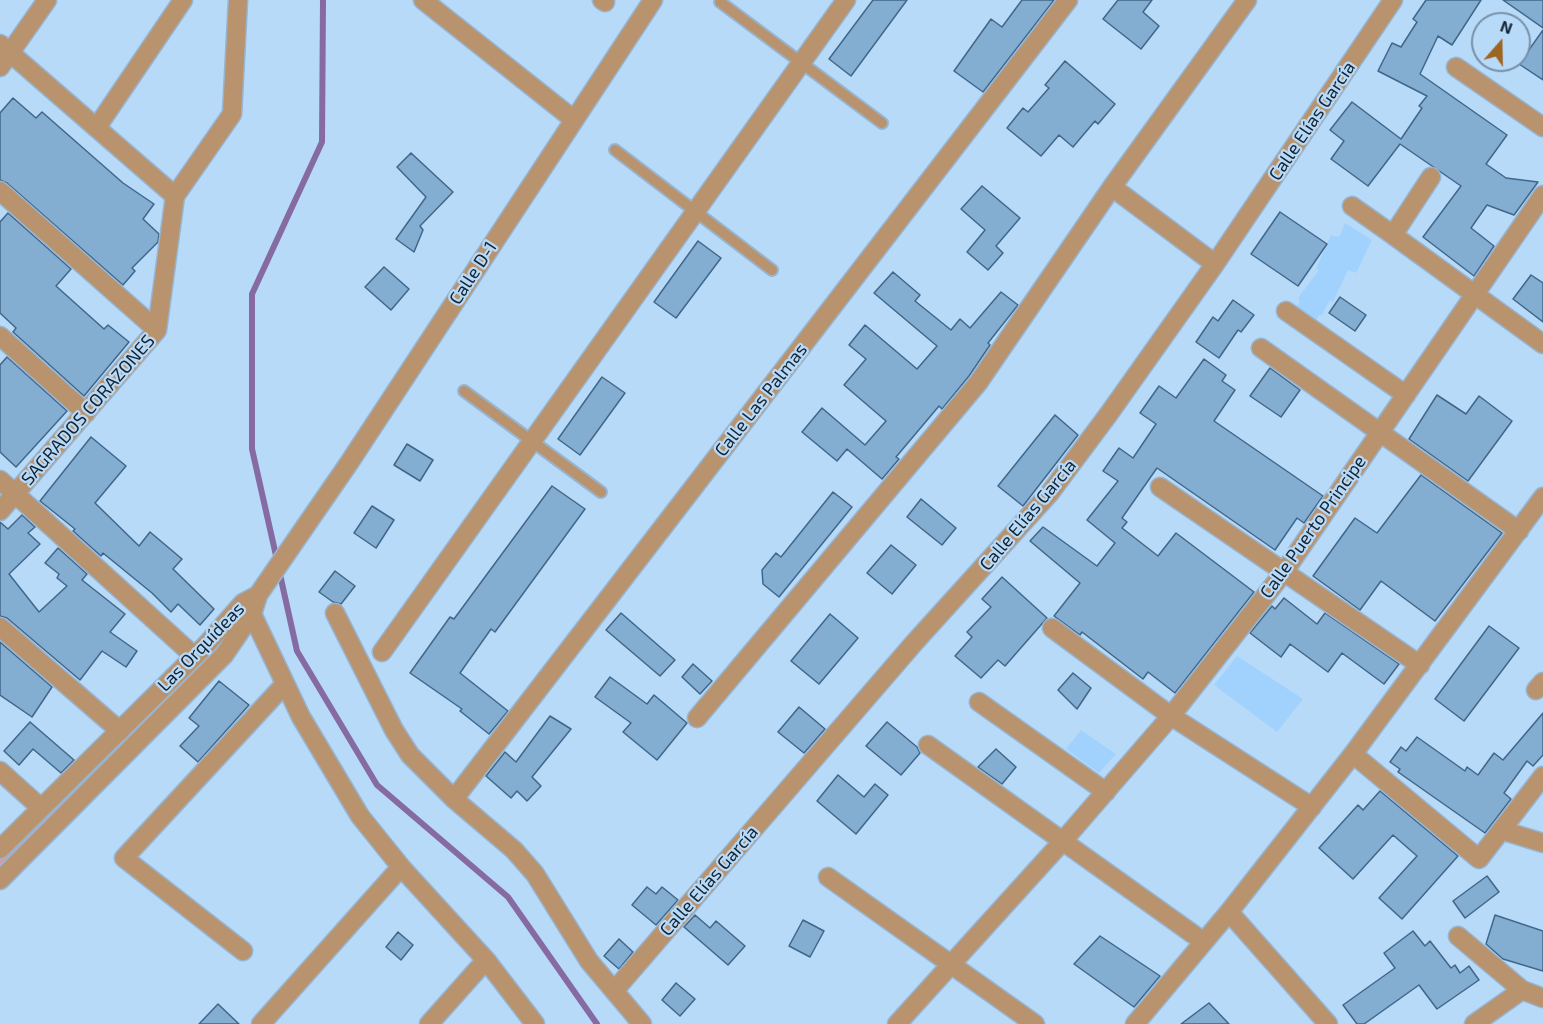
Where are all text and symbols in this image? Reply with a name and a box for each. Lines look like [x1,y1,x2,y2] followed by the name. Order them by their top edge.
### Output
[1471,12,1531,72] north arrow
[1498,16,1515,37] text: N
[1264,57,1360,185] street label: Calle Elías García
[445,237,501,309] street label: Calle D-1
[17,330,159,490] street label: SAGRADOS CORAZONES
[710,339,812,461] street label: Calle Las Palmas
[1256,451,1370,603] street label: Calle Puerto Principe
[975,455,1081,575] street label: Calle Elías García
[153,598,249,696] street label: Las Orquídeas
[655,822,763,940] street label: Calle Elías García

